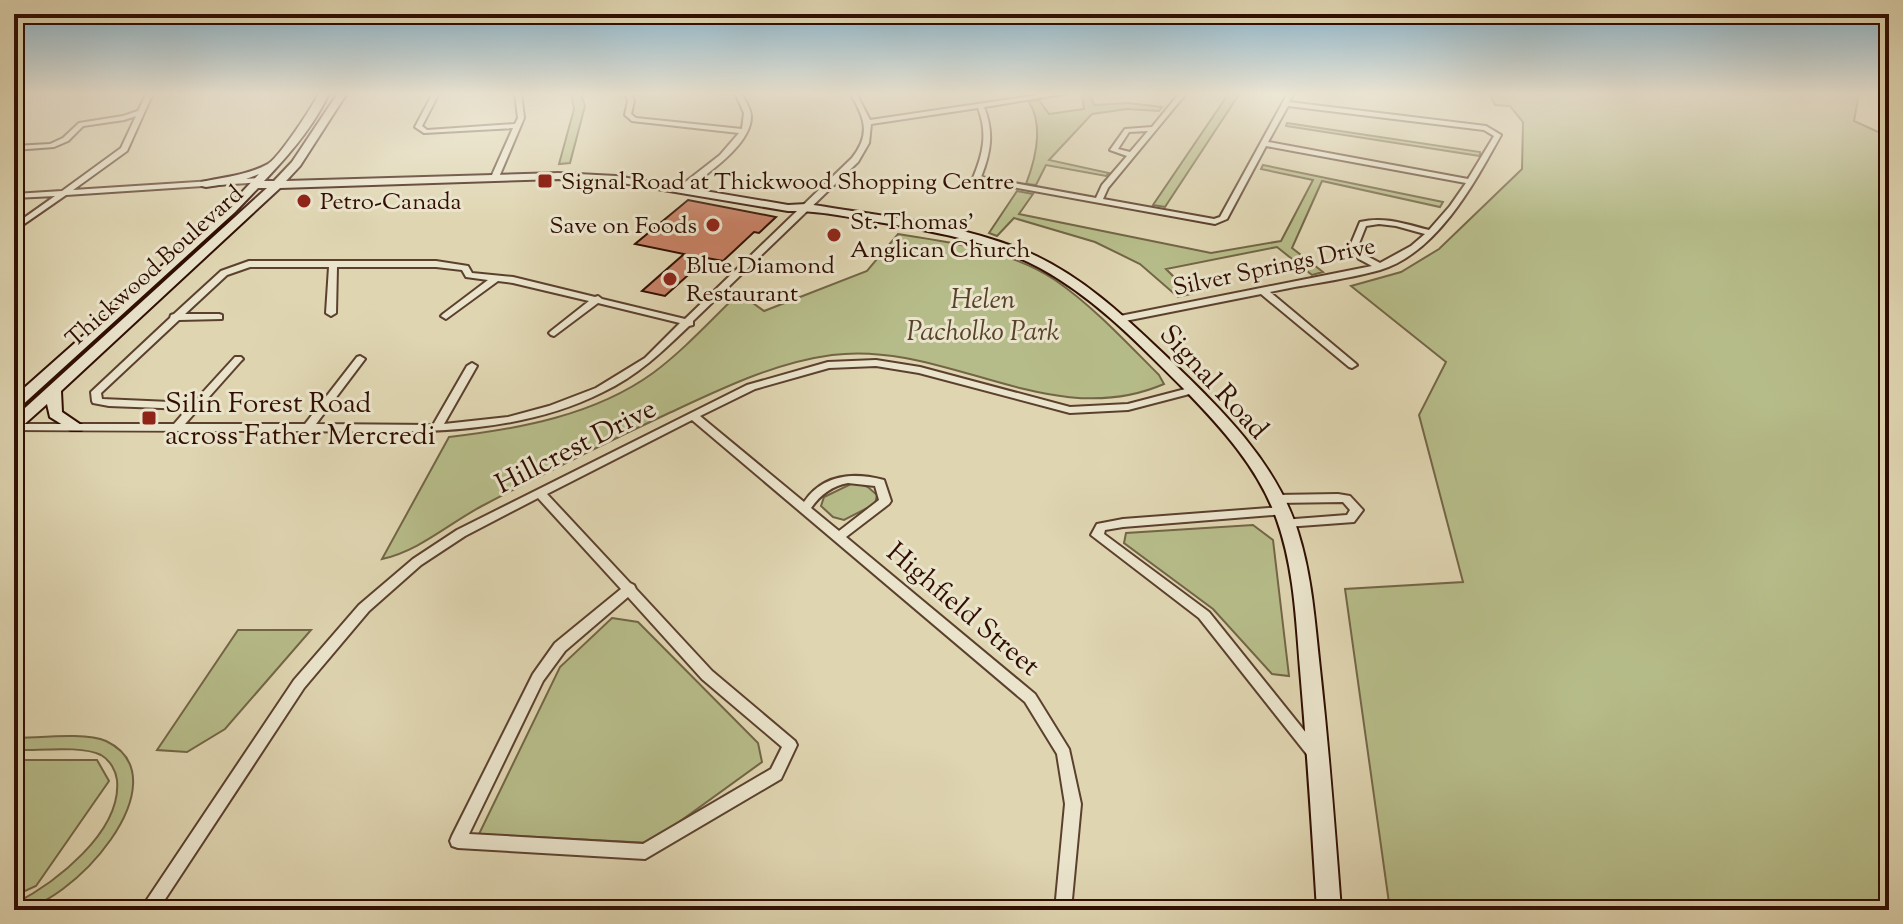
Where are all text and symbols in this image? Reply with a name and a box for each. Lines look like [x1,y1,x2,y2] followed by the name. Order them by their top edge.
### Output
[561,166,1014,200] place label: Signal Road at Thickwood Shopping Centre
[536,172,554,190] marker: Signal Road at Thickwood Shopping Centre
[59,178,252,357] street label: Thickwood Boulevard
[320,186,462,220] place label: Petro-Canada
[295,192,313,210] marker: Petro-Canada
[850,206,1031,268] place label: St. Thomas’ Anglican Church
[549,210,697,244] place label: Save on Foods
[704,216,722,234] marker: Save on Foods
[825,226,843,244] marker: St. Thomas’ Anglican Church
[1170,230,1379,306] street label: Silver Springs Drive
[686,250,835,312] place label: Blue Diamond Restaurant
[661,270,679,288] marker: Blue Diamond Restaurant
[906,281,1060,353] park label: Helen Pacholko Park
[1149,317,1277,450] street label: Signal Road
[165,385,436,457] place label: Silin Forest Road across Father Mercredi
[489,390,664,505] street label: Hillcrest Drive
[140,409,158,427] marker: Silin Forest Road across Father Mercredi
[877,534,1048,687] street label: Highfield Street

